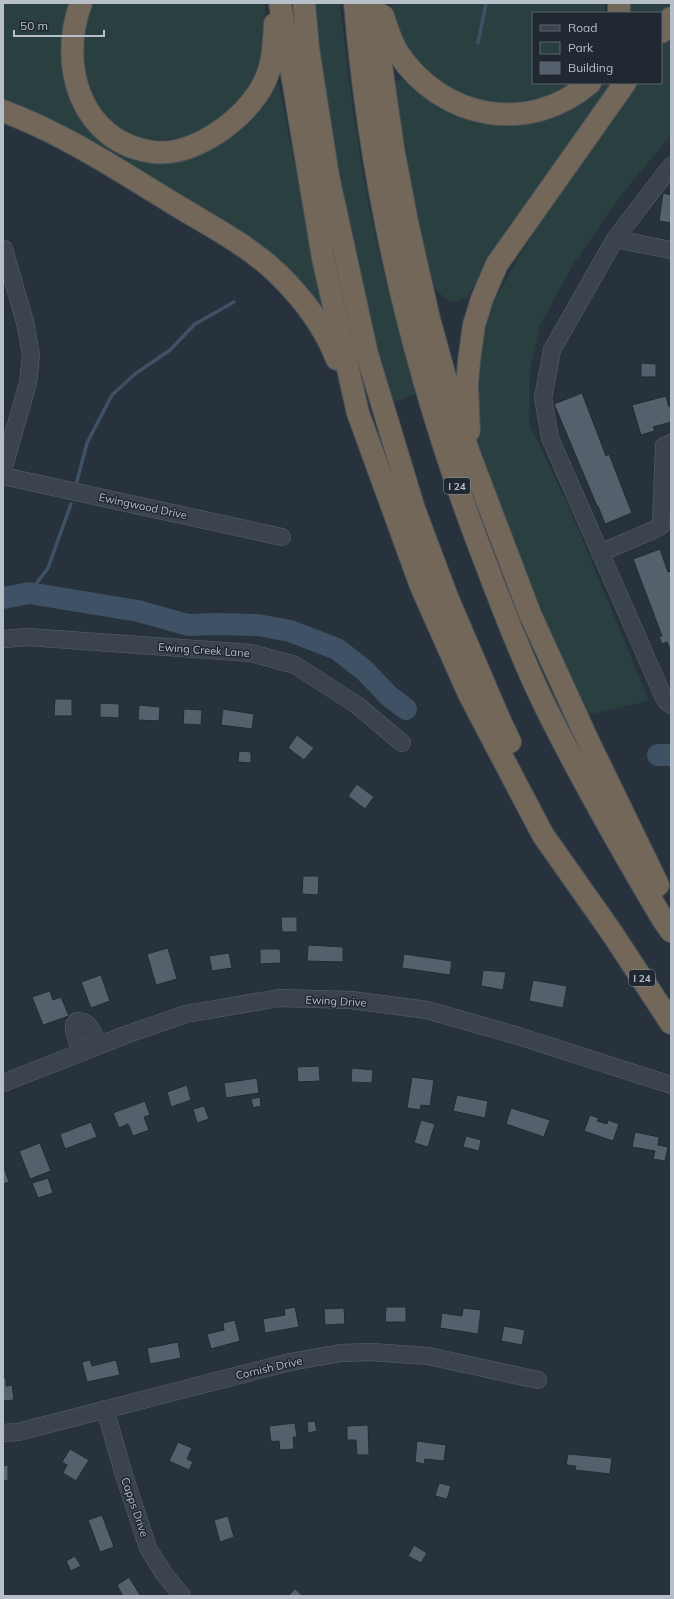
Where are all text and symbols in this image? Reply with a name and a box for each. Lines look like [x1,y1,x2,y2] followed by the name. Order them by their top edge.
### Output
[14,12,104,38] scale bar
[532,12,662,84] legend
[20,18,48,33] text: 50 m
[568,20,597,35] text: Road
[568,40,594,55] text: Park
[568,60,613,75] text: Building
[444,478,470,494] road number: I 24
[98,490,188,522] street label: Ewingwood Drive
[158,640,250,660] street label: Ewing Creek Lane
[629,970,655,986] road number: I 24
[305,992,367,1010] street label: Ewing Drive
[234,1354,304,1382] street label: Cornish Drive
[118,1475,152,1539] street label: Capps Drive

